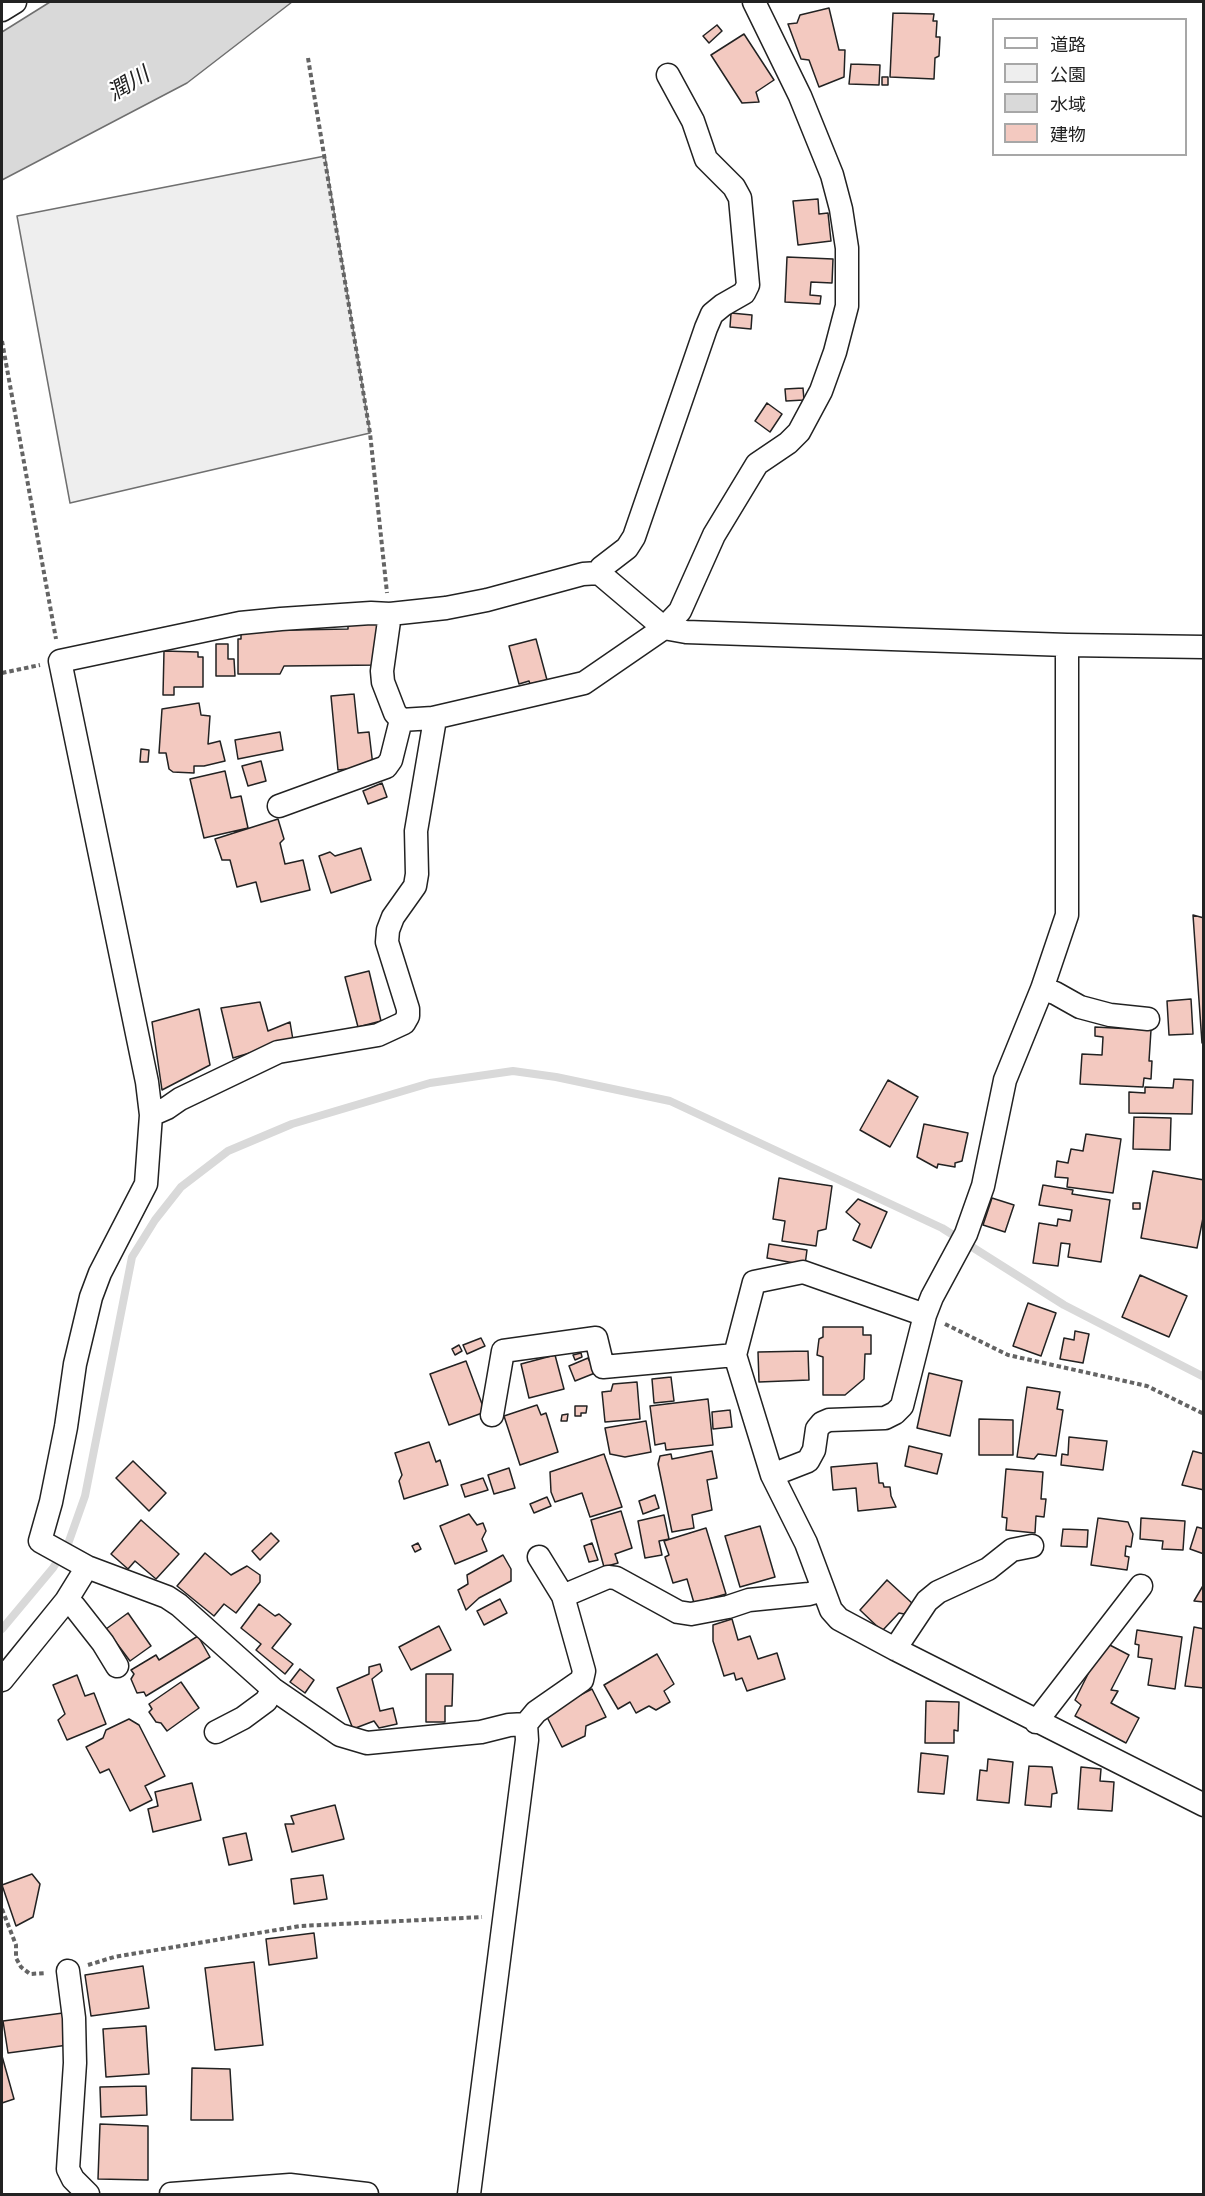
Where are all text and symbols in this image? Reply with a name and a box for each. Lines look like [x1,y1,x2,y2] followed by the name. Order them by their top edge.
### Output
[992,18,1187,156] legend
[1050,34,1086,55] text: 道路
[103,62,155,108] water label: 潤川
[1050,64,1086,85] text: 公園
[1050,94,1086,115] text: 水域
[1050,124,1086,145] text: 建物

